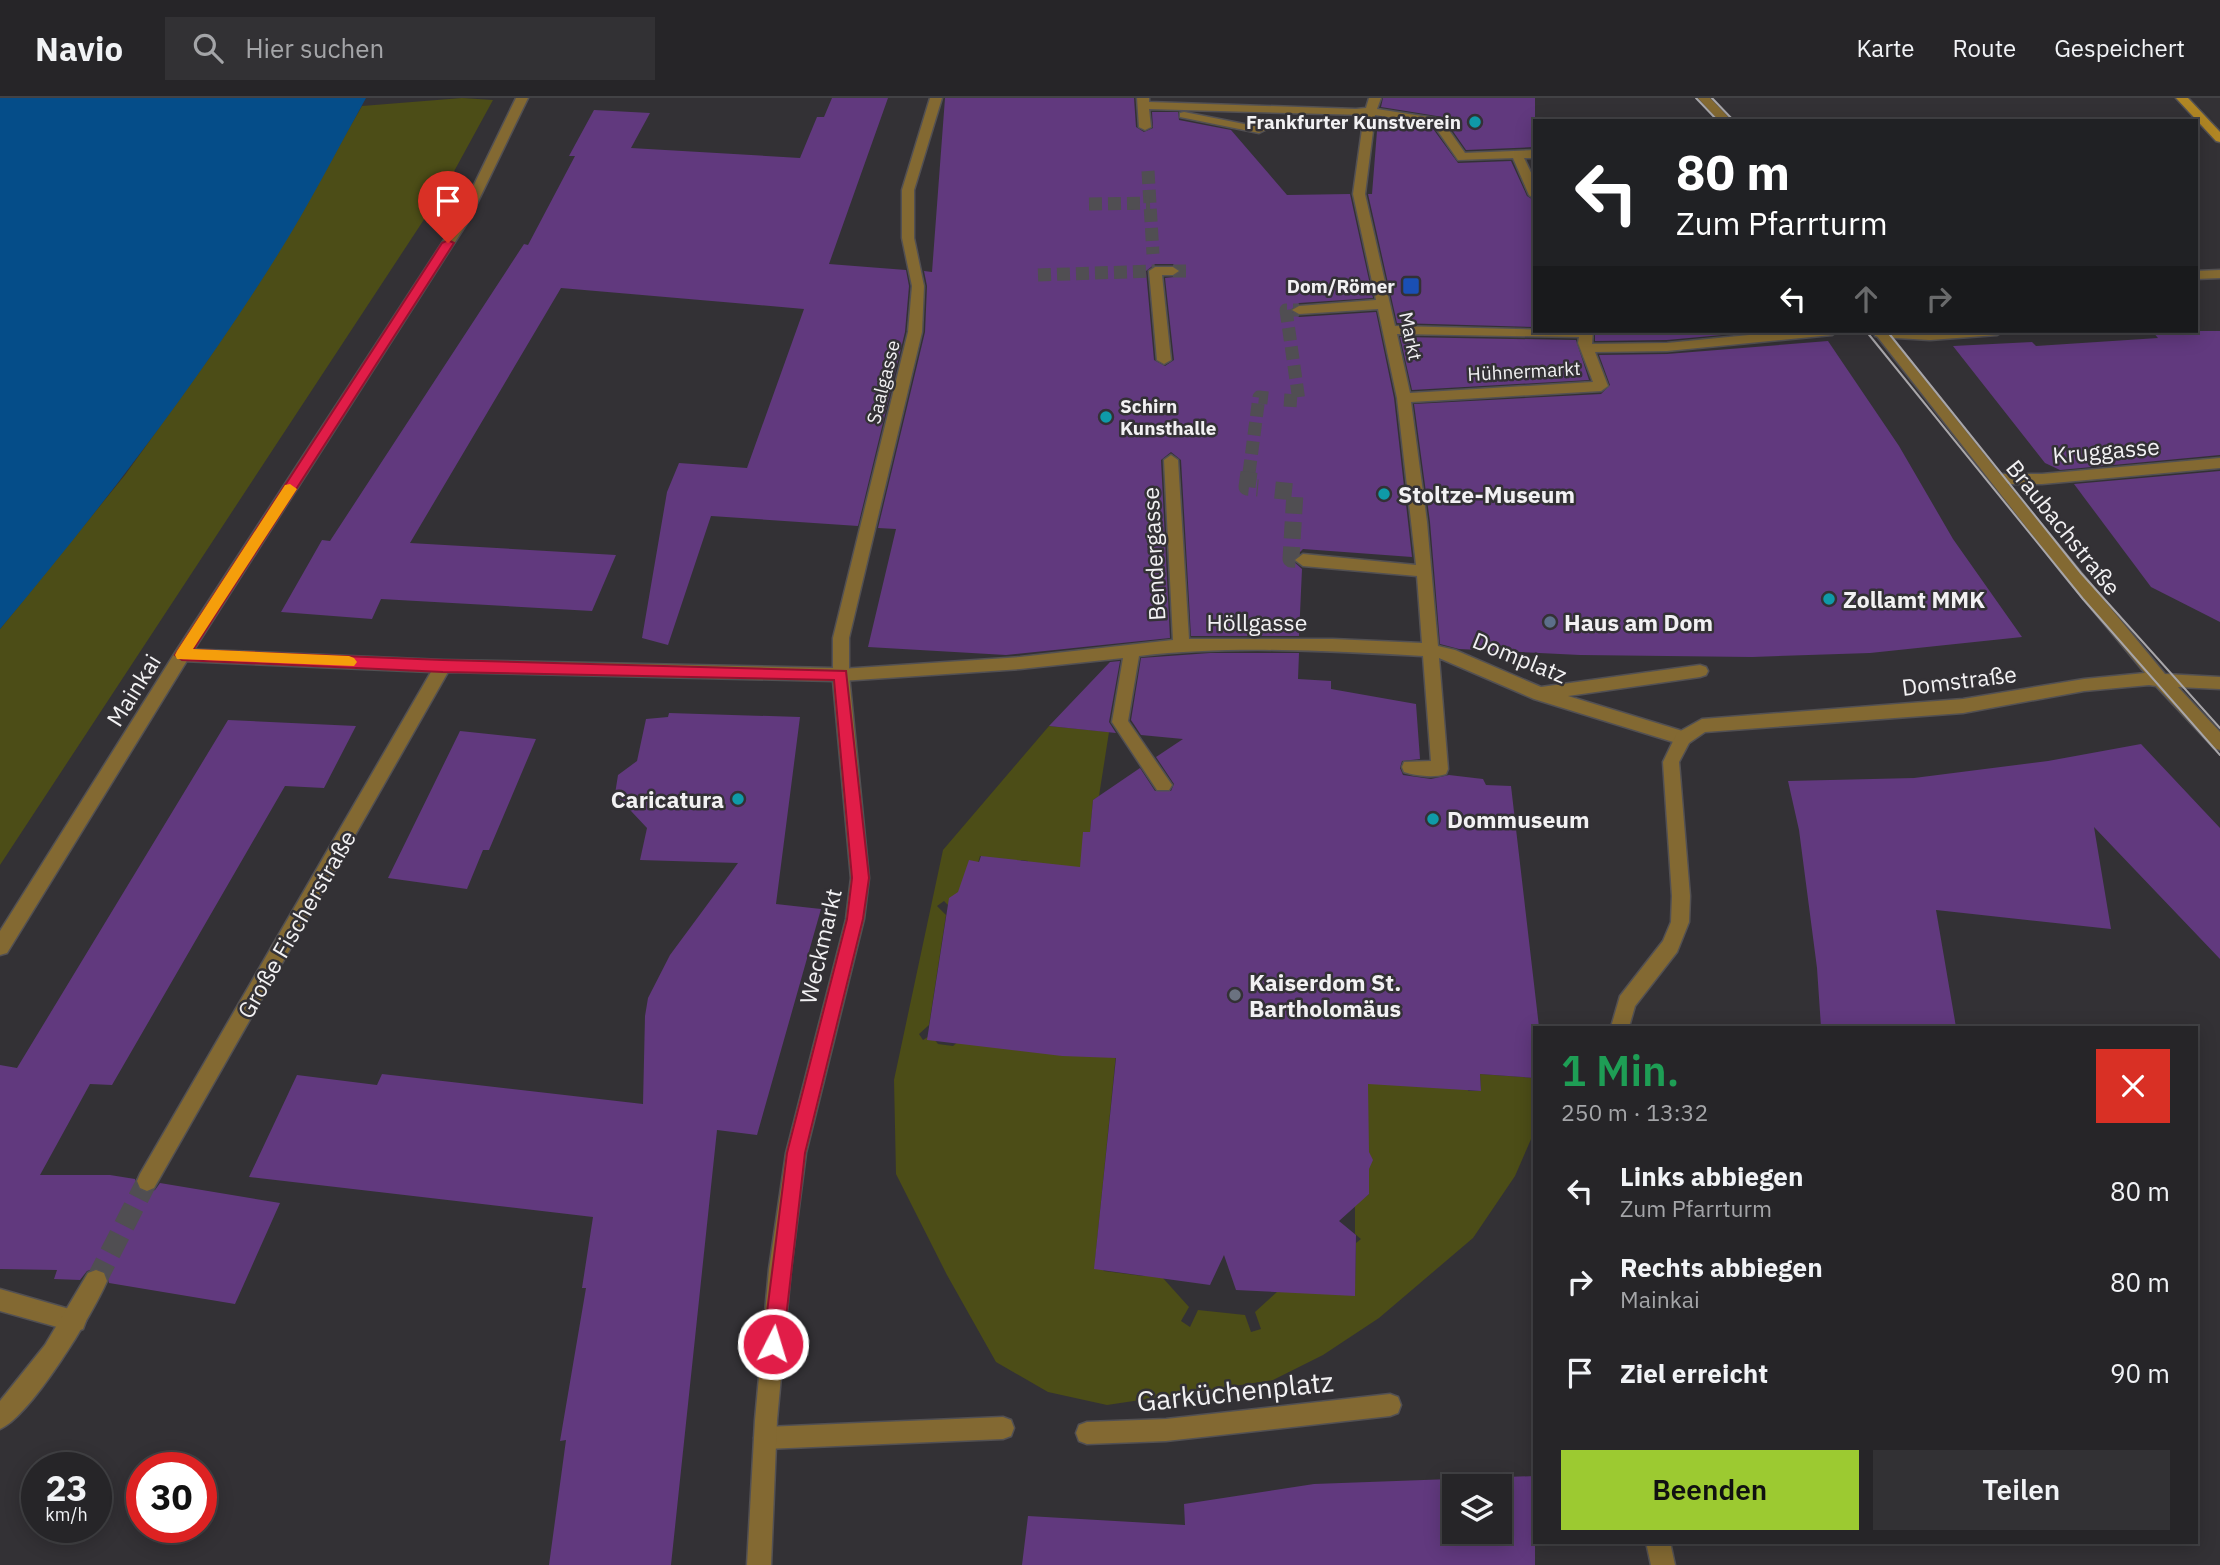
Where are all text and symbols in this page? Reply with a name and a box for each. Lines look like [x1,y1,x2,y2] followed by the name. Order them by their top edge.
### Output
[165,17,655,80] search box
[35,27,123,70] text: Navio
[189,29,227,67] icon: search
[245,31,384,65] text: Hier suchen
[1856,32,1915,64] text: Karte
[1953,32,2016,64] text: Route
[2054,32,2185,64] text: Gespeichert
[1246,110,1461,134] place label: Frankfurter Kunstverein
[1467,114,1483,130] marker: Frankfurter Kunstverein
[1676,140,1790,203] text: 80 m
[1561,147,1652,238] icon: left
[418,171,478,243] pin
[429,182,467,220] icon: arrive
[1676,202,1888,244] text: Zum Pfarrturm
[1287,274,1395,298] place label: Dom/Römer
[1401,276,1421,296] marker: Dom/Römer
[1774,280,1812,318] icon: left
[1847,280,1885,318] icon: ahead
[1920,280,1958,318] icon: right
[1394,310,1428,362] street label: Markt
[861,338,905,426] street label: Saalgasse
[1467,356,1581,386] street label: Hühnermarkt
[1120,394,1216,440] place label: Schirn Kunsthalle
[1098,409,1114,425] marker: Schirn Kunsthalle
[2051,430,2161,470] street label: Kruggasse
[2000,453,2128,601] street label: Braubachstraße
[1398,479,1575,509] place label: Stoltze-Museum
[1135,486,1171,622] street label: Bendergasse
[1376,486,1392,502] marker: Stoltze-Museum
[1843,584,1985,614] place label: Zollamt MMK
[1821,591,1837,607] marker: Zollamt MMK
[1207,607,1307,637] street label: Höllgasse
[1564,607,1713,637] place label: Haus am Dom
[1542,614,1558,630] marker: Haus am Dom
[1468,625,1572,689] street label: Domplatz
[99,648,167,732] street label: Mainkai
[1900,658,2018,702] street label: Domstraße
[611,784,724,814] place label: Caricatura
[730,791,746,807] marker: Caricatura
[1447,804,1590,834] place label: Dommuseum
[1425,811,1441,827] marker: Dommuseum
[230,825,362,1023] street label: Große Fischerstraße
[792,886,848,1006] street label: Weckmarkt
[1249,967,1401,1023] place label: Kaiserdom St. Bartholomäus
[1227,987,1243,1003] marker: Kaiserdom St. Bartholomäus
[1561,1043,1679,1098] text: 1 Min.
[2096,1049,2170,1123] button: close
[1561,1097,1708,1127] text: 250 m · 13:32
[1620,1159,1803,1193] text: Links abbiegen
[1561,1172,1599,1210] icon: left
[2110,1174,2170,1208] text: 80 m
[1620,1193,1772,1223] text: Zum Pfarrturm
[1620,1250,1823,1284] text: Rechts abbiegen
[1561,1263,1599,1301] icon: right
[2110,1265,2170,1299] text: 80 m
[1620,1284,1700,1314] text: Mainkai
[736,1307,810,1381] position arrow
[1561,1354,1599,1392] icon: arrive
[1620,1356,1768,1390] text: Ziel erreicht
[2110,1356,2170,1390] text: 90 m
[1135,1362,1335,1420] street label: Garküchenplatz
[1561,1450,1859,1530] button: Beenden
[1873,1450,2170,1530] button: Teilen
[126,1452,217,1543] speed limit sign: 30
[45,1465,88,1511] text: 23
[1442,1474,1512,1544] map controls
[1442,1474,1512,1544] button: layers
[45,1503,88,1526] text: km/h

